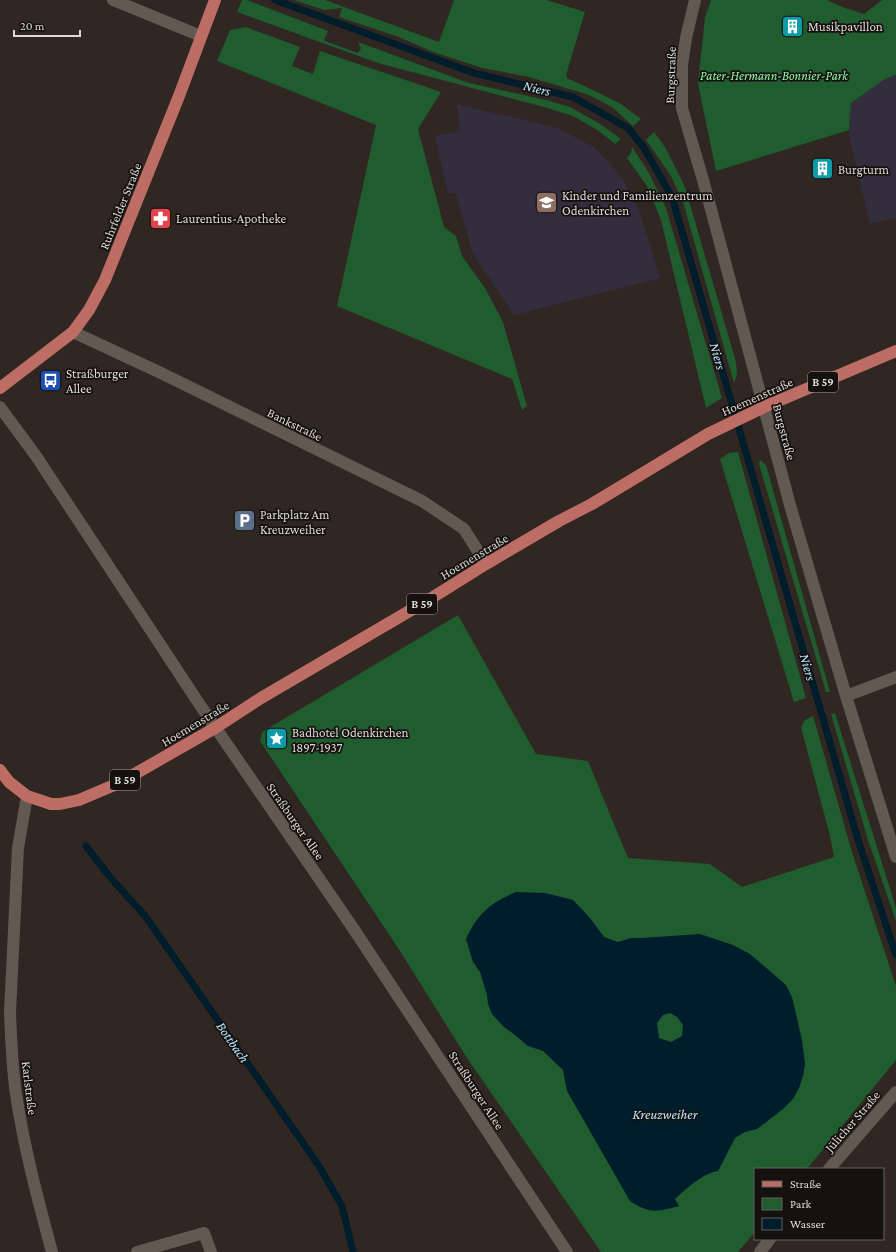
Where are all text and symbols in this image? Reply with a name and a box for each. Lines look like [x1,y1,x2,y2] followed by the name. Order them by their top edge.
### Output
[14,12,80,38] scale bar
[780,13,806,39] building icon: Musikpavillon
[20,19,45,33] text: 20 m
[808,19,883,34] place label: Musikpavillon
[662,46,679,104] street label: Burgstraße
[700,68,849,83] park label: Pater-Hermann-Bonnier-Park
[522,77,553,99] water label: Niers
[810,156,836,182] building icon: Burgturm
[96,161,145,252] street label: Ruhrfelder Straße
[838,162,889,177] place label: Burgturm
[562,188,713,218] place label: Kinder und Familienzentrum Odenkirchen
[534,189,560,215] school or university icon: Kinder und Familienzentrum Odenkirchen
[147,205,173,231] pharmacy icon: Laurentius-Apotheke
[176,211,287,226] place label: Laurentius-Apotheke
[707,341,730,372] water label: Niers
[66,366,129,396] place label: Straßburger Allee
[38,367,64,393] bus stop icon: Straßburger Allee
[808,372,838,392] road number: B 59
[719,374,795,419] street label: Hoemenstraße
[770,402,799,462] street label: Burgstraße
[265,405,325,444] street label: Bankstraße
[260,507,330,537] place label: Parkplatz Am Kreuzweiher
[231,508,257,534] parking icon: Parkplatz Am Kreuzweiher
[438,530,511,583] street label: Hoemenstraße
[407,594,437,614] road number: B 59
[797,652,820,683] water label: Niers
[159,697,232,750] street label: Hoemenstraße
[292,725,408,755] place label: Badhotel Odenkirchen 1897-1937
[263,726,289,752] place icon: Badhotel Odenkirchen 1897-1937
[110,770,140,790] road number: B 59
[263,780,328,863] street label: Straßburger Allee
[213,1018,253,1066] water label: Bottbach
[446,1048,508,1133] street label: Straßburger Allee
[19,1060,40,1116] street label: Karlstraße
[821,1087,883,1156] street label: Jülicher Straße
[632,1106,699,1122] water label: Kreuzweiher
[754,1168,884,1240] legend
[790,1177,821,1191] text: Straße
[790,1197,812,1211] text: Park
[790,1217,826,1231] text: Wasser

